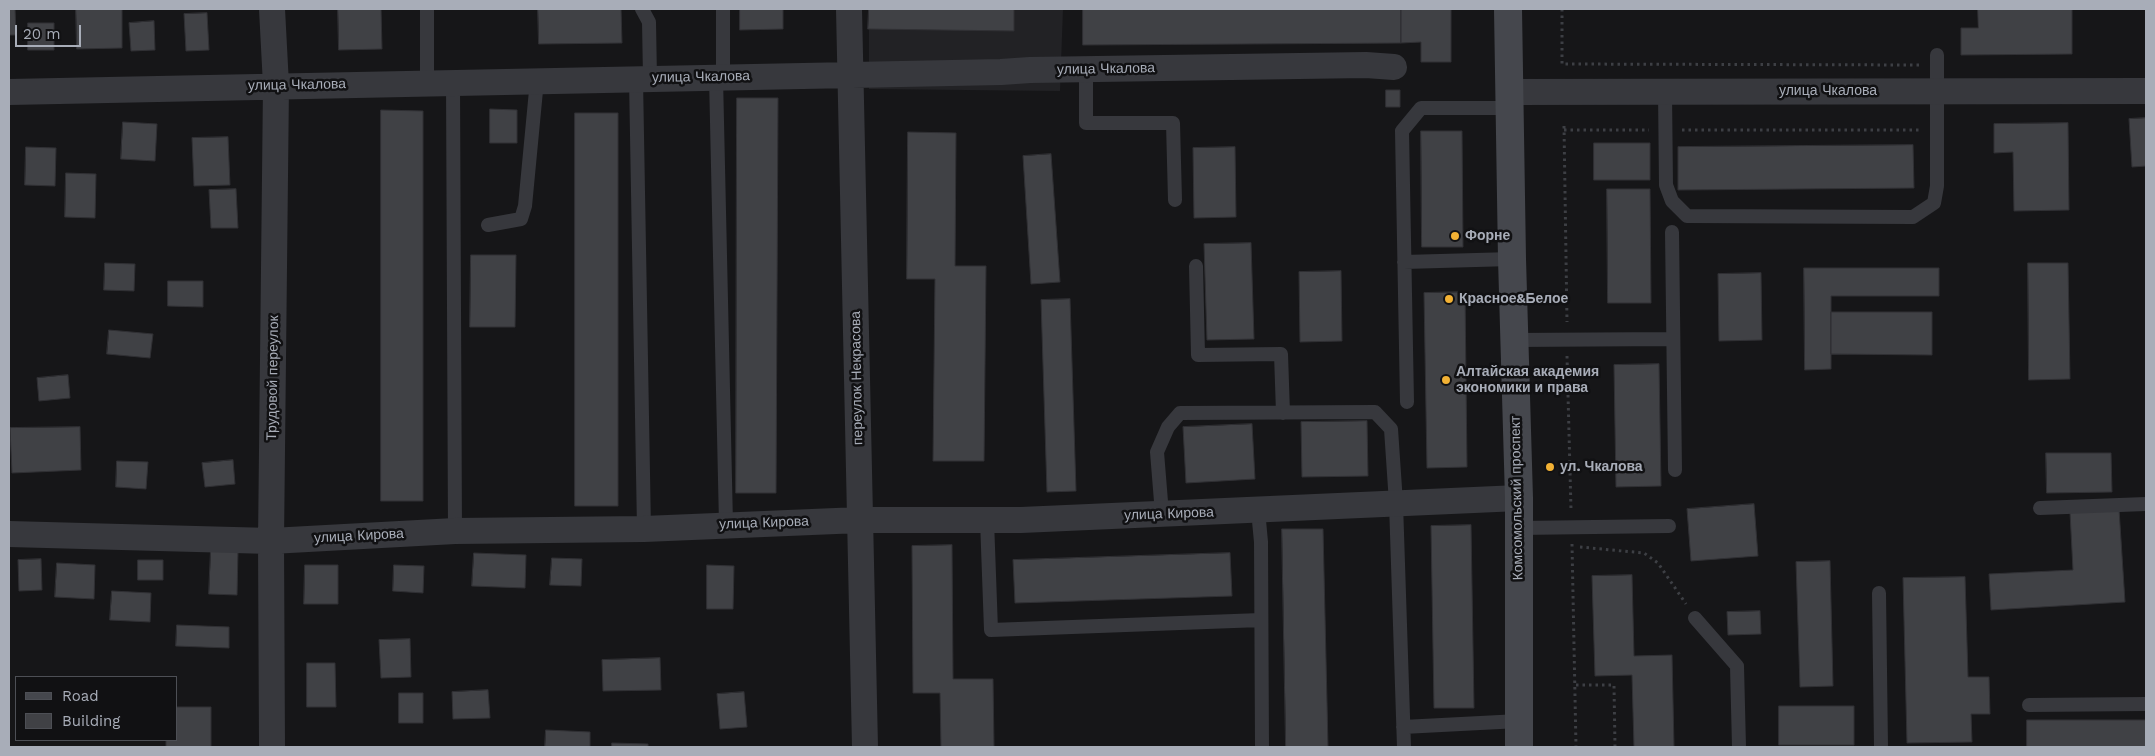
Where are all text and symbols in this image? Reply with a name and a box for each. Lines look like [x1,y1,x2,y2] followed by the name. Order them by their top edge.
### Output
[18,15,84,47] scale bar
[23,25,61,43] text: 20 m
[1057,60,1155,78] street label: улица Чкалова
[652,68,750,86] street label: улица Чкалова
[248,76,346,94] street label: улица Чкалова
[1779,83,1877,99] street label: улица Чкалова
[1465,228,1510,244] place label: Форне
[1449,230,1461,242] marker: Форне
[1459,291,1568,307] place label: Красное&Белое
[1443,293,1455,305] marker: Красное&Белое
[847,311,867,445] street label: переулок Некрасова
[264,315,282,441] street label: Трудовой переулок
[1456,364,1599,397] place label: Алтайская академия экономики и права
[1440,374,1452,386] marker: Алтайская академия экономики и права
[1507,415,1527,581] street label: Комсомольский проспект
[1560,459,1643,475] place label: ул. Чкалова
[1544,461,1556,473] marker: ул. Чкалова
[1124,504,1214,524] street label: улица Кирова
[719,513,809,533] street label: улица Кирова
[314,525,404,547] street label: улица Кирова
[15,676,178,741] legend
[62,687,99,705] text: Road
[62,712,120,730] text: Building

